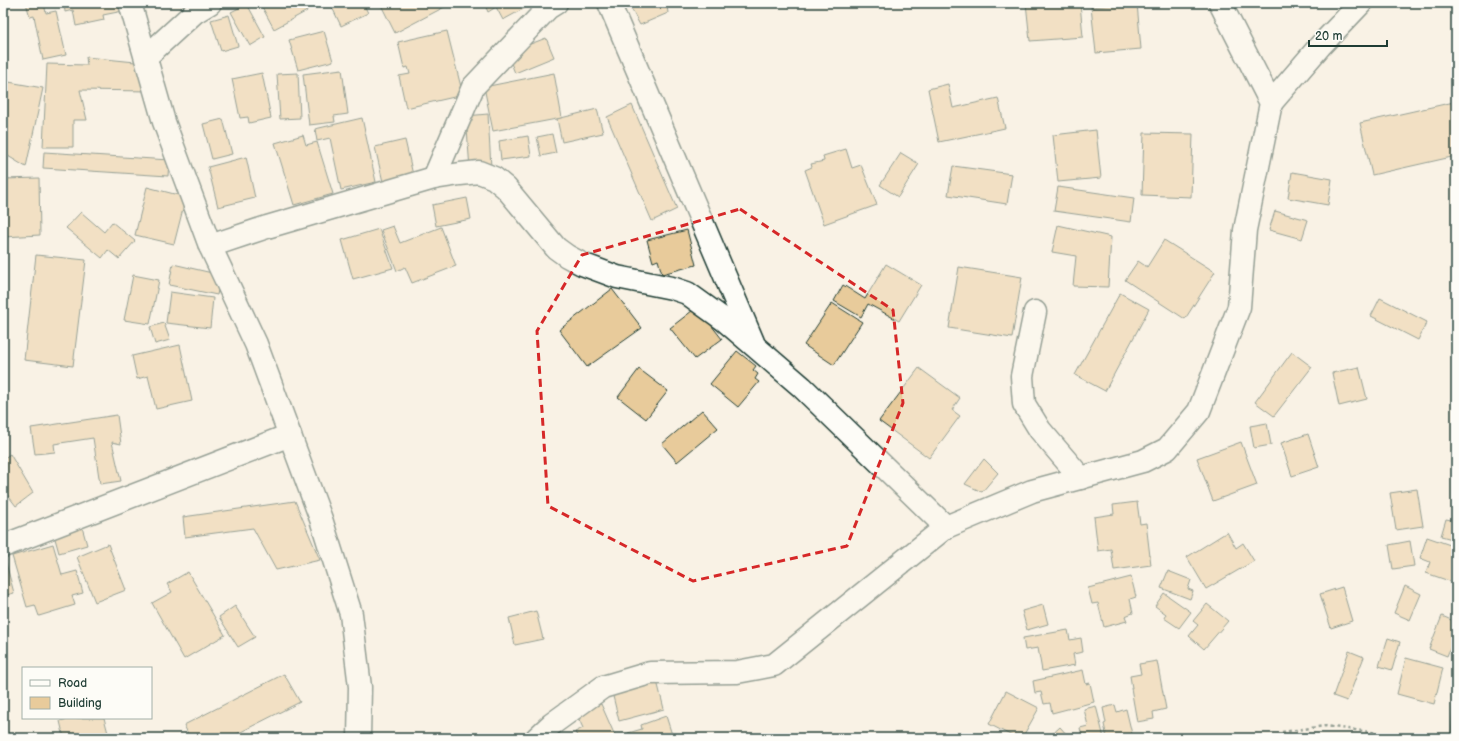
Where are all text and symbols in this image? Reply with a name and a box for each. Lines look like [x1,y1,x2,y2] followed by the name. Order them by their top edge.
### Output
[1309,22,1387,48] scale bar
[1315,29,1342,44] text: 20 m
[22,667,152,719] legend
[58,676,87,691] text: Road
[58,696,102,711] text: Building

